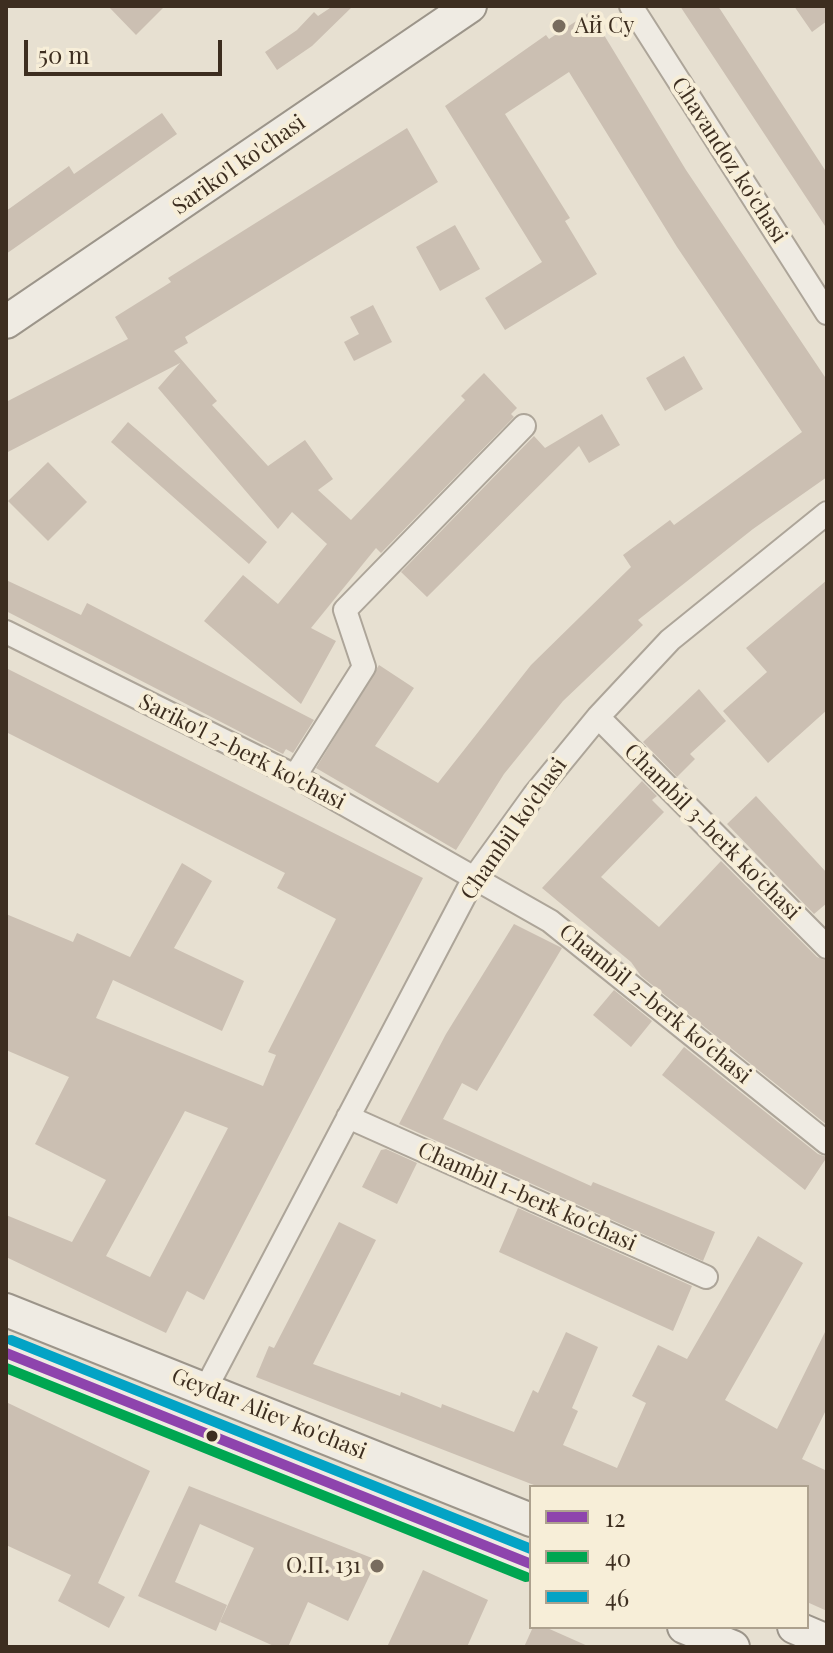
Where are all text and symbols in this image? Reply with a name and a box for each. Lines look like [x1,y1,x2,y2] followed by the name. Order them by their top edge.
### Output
[575,13,634,39] place label: Ай Су
[550,17,568,35] marker: Ай Су
[28,24,226,74] scale bar
[38,38,90,70] text: 50 m
[666,72,792,248] street label: Chavandoz ko'chasi
[168,109,310,221] street label: Sariko'l ko'chasi
[134,689,350,815] street label: Sariko'l 2-berk ko'chasi
[618,738,806,926] street label: Chambil 3-berk ko'chasi
[455,753,573,905] street label: Chambil ko'chasi
[554,919,756,1089] street label: Chambil 2-berk ko'chasi
[414,1137,640,1257] street label: Chambil 1-berk ko'chasi
[168,1363,370,1465] street label: Geydar Aliev ko'chasi
[204,1428,220,1444] unlabelled marker
[529,1485,809,1629] legend
[605,1501,625,1533] text: 12
[605,1541,631,1573] text: 40
[286,1553,361,1579] place label: О.П. 131
[368,1557,386,1575] marker: О.П. 131
[605,1581,629,1613] text: 46

